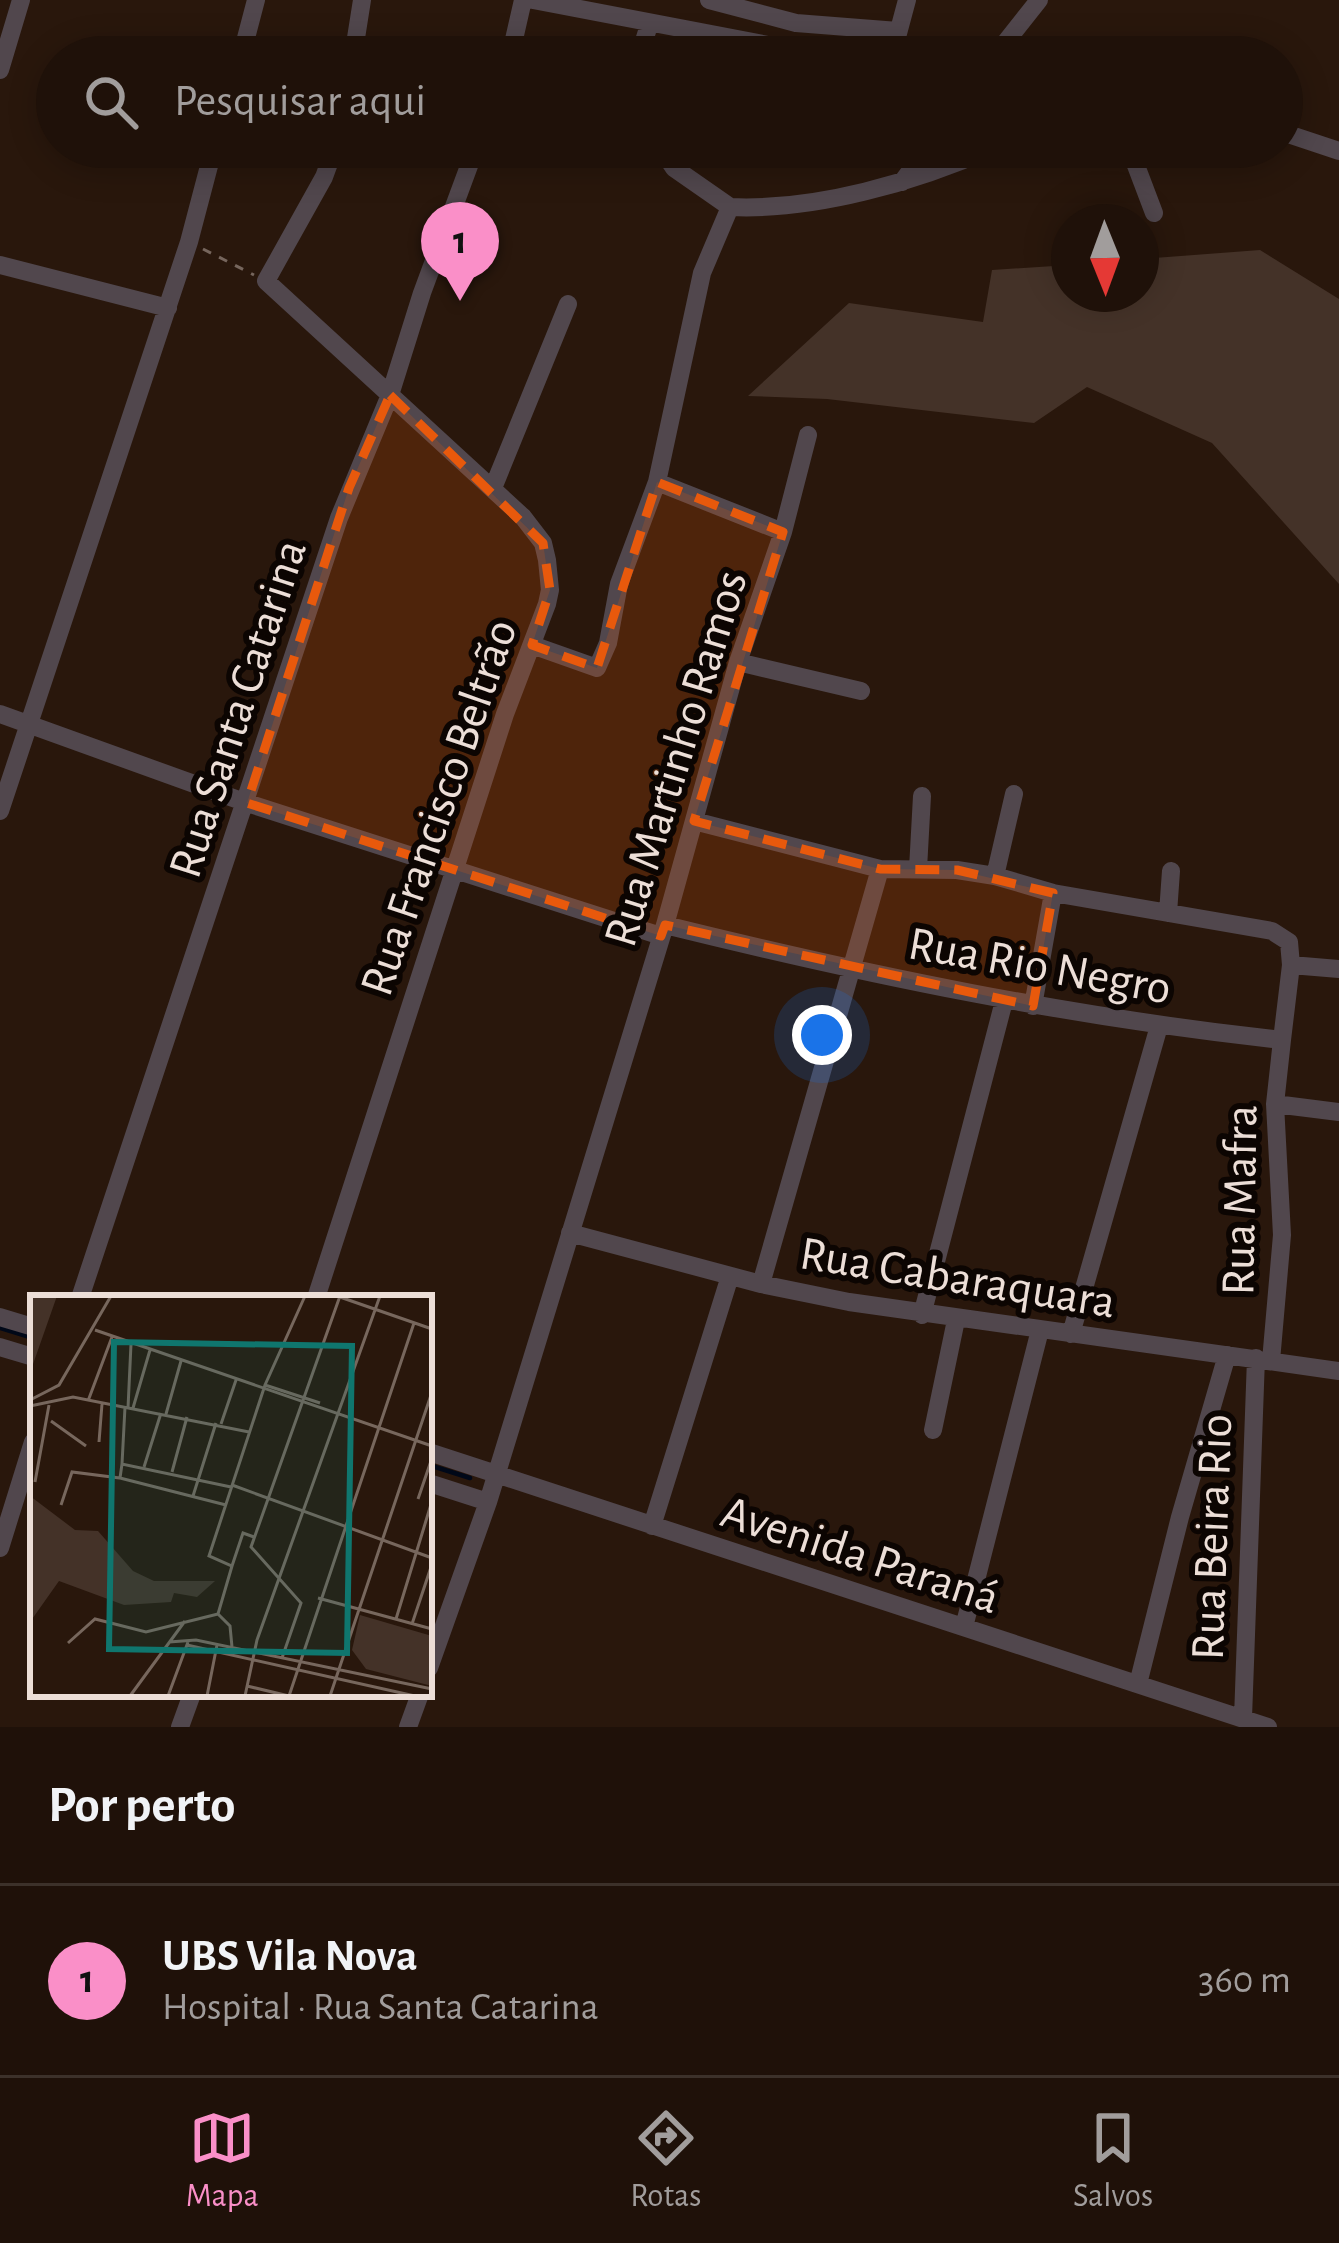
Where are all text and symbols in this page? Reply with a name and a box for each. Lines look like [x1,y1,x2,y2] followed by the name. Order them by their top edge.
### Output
[36,36,1303,168] search box
[78,69,144,135] icon: search
[174,79,426,124] text: Pesquisar aqui
[421,202,499,301] pin: 1
[1051,204,1159,312] north arrow
[162,534,316,884] street label: Rua Santa Catarina
[597,565,757,952] street label: Rua Martinho Ramos
[353,614,527,1002] street label: Rua Francisco Beltrão
[904,920,1175,1014] street label: Rua Rio Negro
[792,1005,852,1065] your location
[1215,1104,1267,1296] street label: Rua Mafra
[796,1230,1119,1328] street label: Rua Cabaraquara
[30,1295,432,1697] inset map
[1185,1413,1241,1661] street label: Rua Beira Rio
[715,1488,1005,1623] street label: Avenida Paraná
[48,1780,235,1831] text: Por perto
[162,1934,418,1979] text: UBS Vila Nova
[80,1961,94,2000] text: 1
[1198,1961,1291,2000] text: 360 m
[162,1988,599,2027] text: Hospital · Rua Santa Catarina
[186,2105,259,2217] tab: Mapa
[630,2105,702,2217] tab: Rotas
[1073,2105,1153,2217] tab: Salvos

